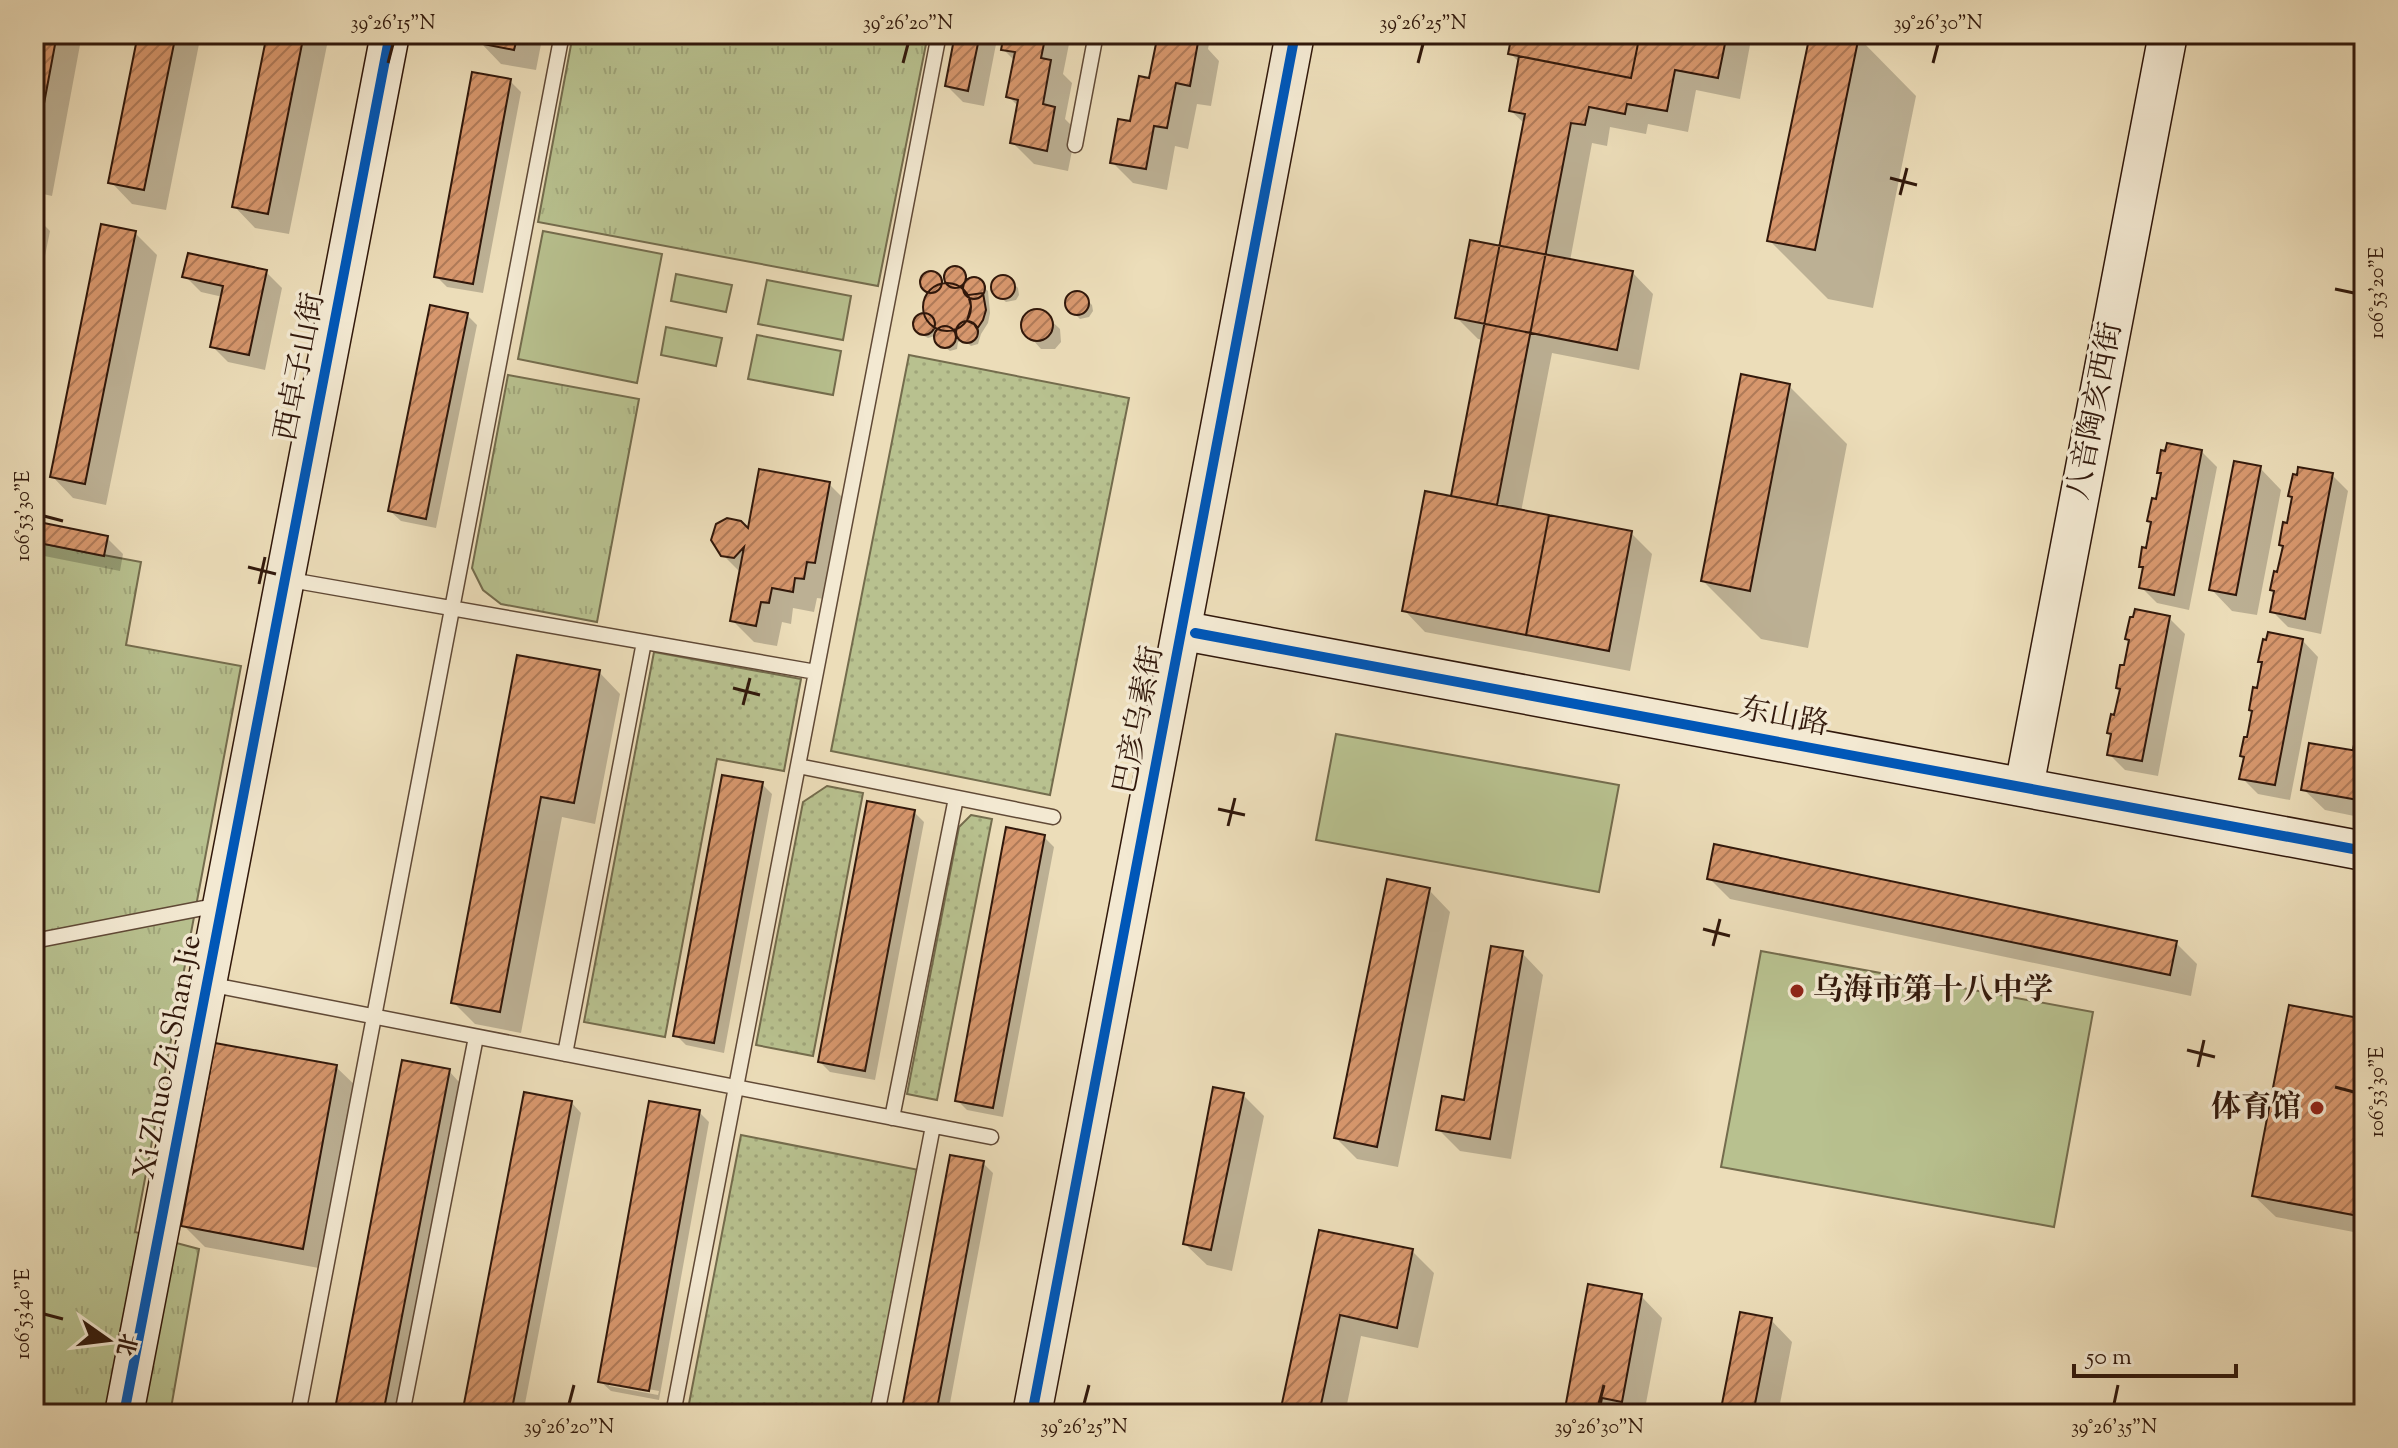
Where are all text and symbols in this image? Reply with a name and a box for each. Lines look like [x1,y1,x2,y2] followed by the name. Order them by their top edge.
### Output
[351,10,436,39] text: 39°26'15"N
[863,10,953,39] text: 39°26'20"N
[1379,10,1467,39] text: 39°26'25"N
[1893,10,1983,39] text: 39°26'30"N
[2364,247,2393,339] text: 106°53'20"E
[266,289,336,445] street label: 西卓子山街
[2058,319,2134,503] street label: 八音陶亥西街
[10,471,39,561] text: 106°53'30"E
[1105,642,1175,798] street label: 巴彦乌素街
[1736,688,1832,748] street label: 东山路
[124,931,214,1183] street label: Xi Zhuo Zi Shan Jie
[1813,970,2053,1013] place label: 乌海市第十八中学
[1788,982,1806,1000] marker: 乌海市第十八中学
[2364,1047,2393,1137] text: 106°53'30"E
[2211,1087,2301,1130] place label: 体育馆
[2308,1099,2326,1117] marker: 体育馆
[10,1269,39,1359] text: 106°53'40"E
[68,1300,148,1380] north arrow
[2074,1328,2236,1378] scale bar
[106,1330,143,1359] text: 北
[2084,1341,2132,1375] text: 50 m
[524,1414,614,1443] text: 39°26'20"N
[1040,1414,1128,1443] text: 39°26'25"N
[1554,1414,1644,1443] text: 39°26'30"N
[2071,1414,2157,1443] text: 39°26'35"N

